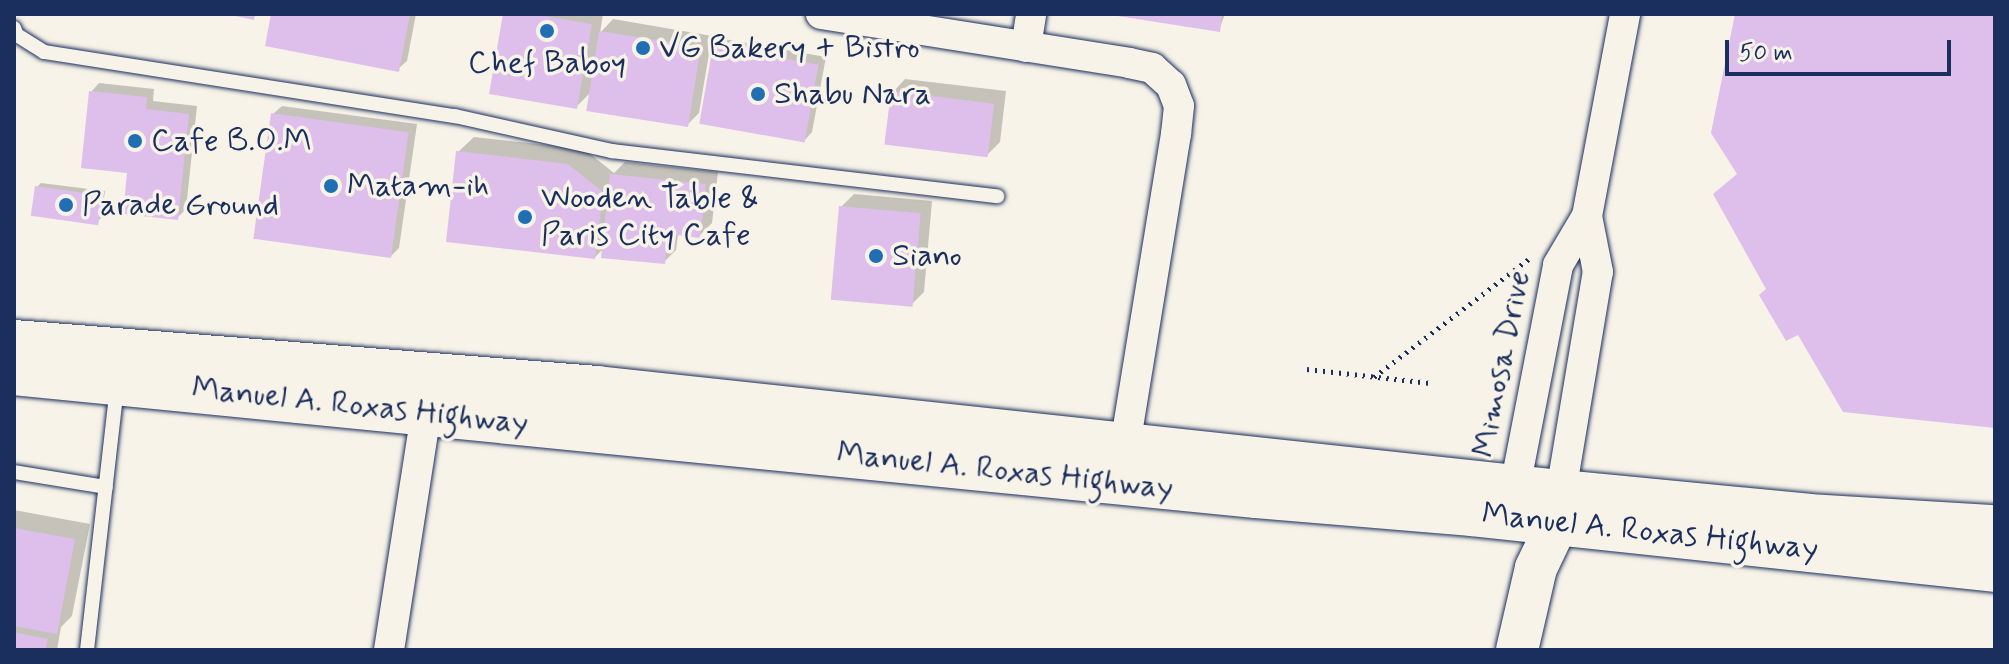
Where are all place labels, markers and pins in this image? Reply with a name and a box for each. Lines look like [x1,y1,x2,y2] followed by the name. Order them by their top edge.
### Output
[538,22,556,40] marker: Chef Baboy
[659,29,923,67] place label: VG Bakery + Bistro
[634,39,652,57] marker: VG Bakery + Bistro
[467,44,627,82] place label: Chef Baboy
[774,75,928,113] place label: Shabu Nara
[749,85,767,103] marker: Shabu Nara
[151,122,311,160] place label: Cafe B.O.M
[126,132,144,150] marker: Cafe B.O.M
[347,167,489,205] place label: Matam-ih
[322,177,340,195] marker: Matam-ih
[541,180,759,255] place label: Wooden Table & Paris City Cafe
[82,186,279,224] place label: Parade Ground
[57,196,75,214] marker: Parade Ground
[516,208,534,226] marker: Wooden Table & Paris City Cafe
[892,237,962,275] place label: Siano
[867,247,885,265] marker: Siano

